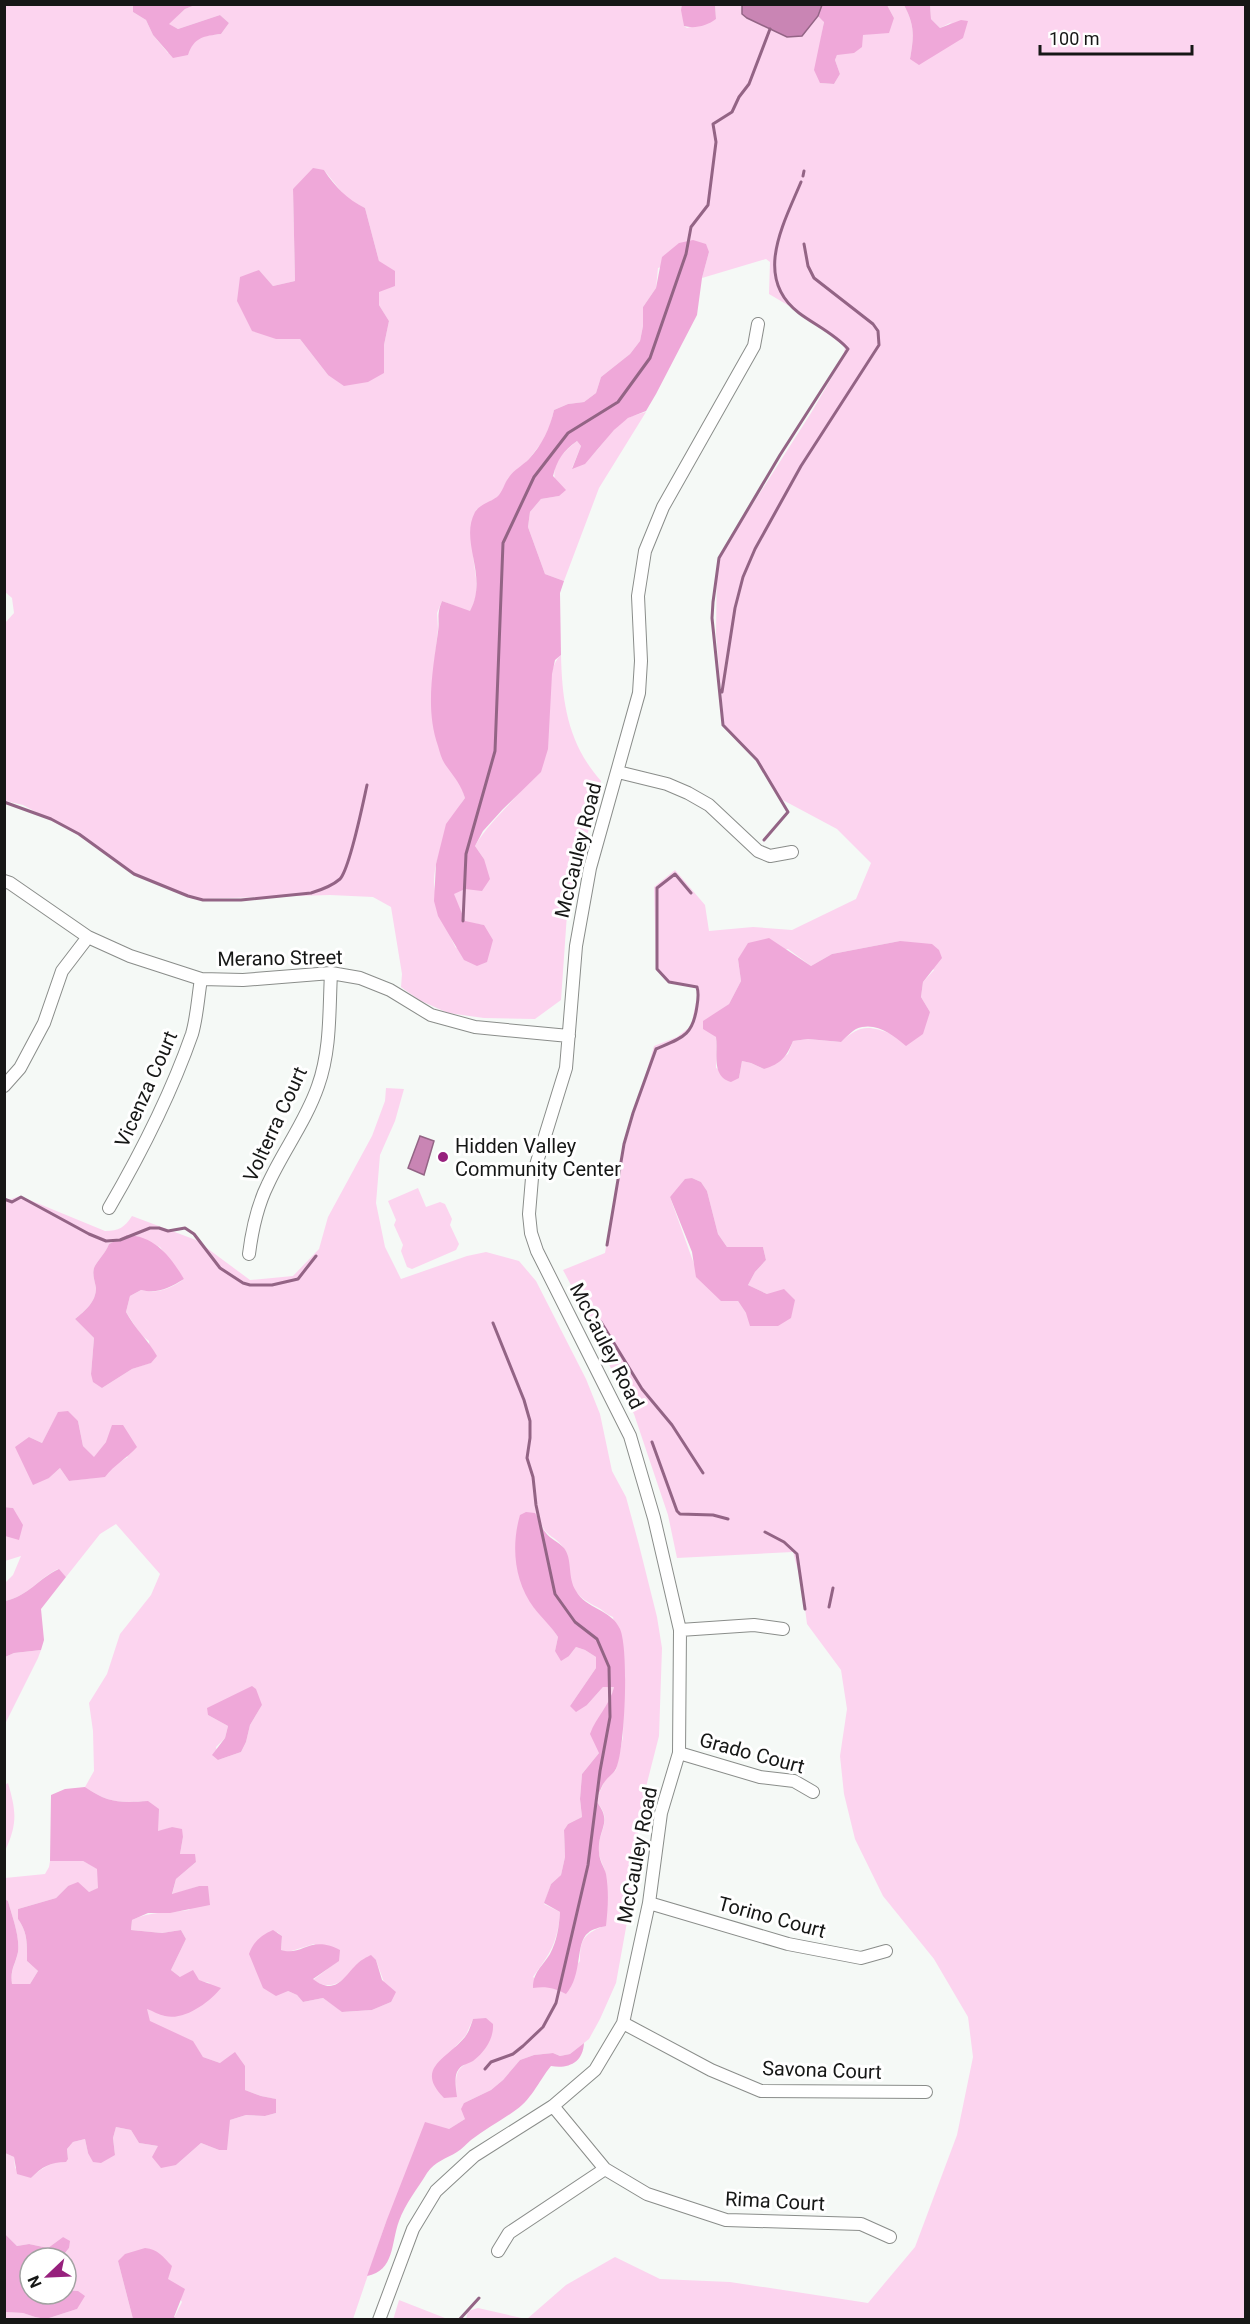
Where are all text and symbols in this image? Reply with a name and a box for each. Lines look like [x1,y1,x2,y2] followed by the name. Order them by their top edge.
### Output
[1040,18,1192,56] scale bar
[1049,28,1100,49] text: 100 m
[550,780,606,920] street label: McCauley Road
[217,945,343,971] street label: Merano Street
[110,1027,182,1151] street label: Vicenza Court
[238,1063,312,1185] street label: Volterra Court
[455,1134,621,1181] place label: Hidden Valley Community Center
[436,1150,450,1164] marker: Hidden Valley Community Center
[565,1279,649,1413] street label: McCauley Road
[697,1727,807,1779] street label: Grado Court
[612,1785,662,1925] street label: McCauley Road
[715,1891,829,1943] street label: Torino Court
[762,2056,882,2084] street label: Savona Court
[725,2186,825,2216] street label: Rima Court
[18,2246,78,2306] north arrow
[24,2273,46,2291] text: N

